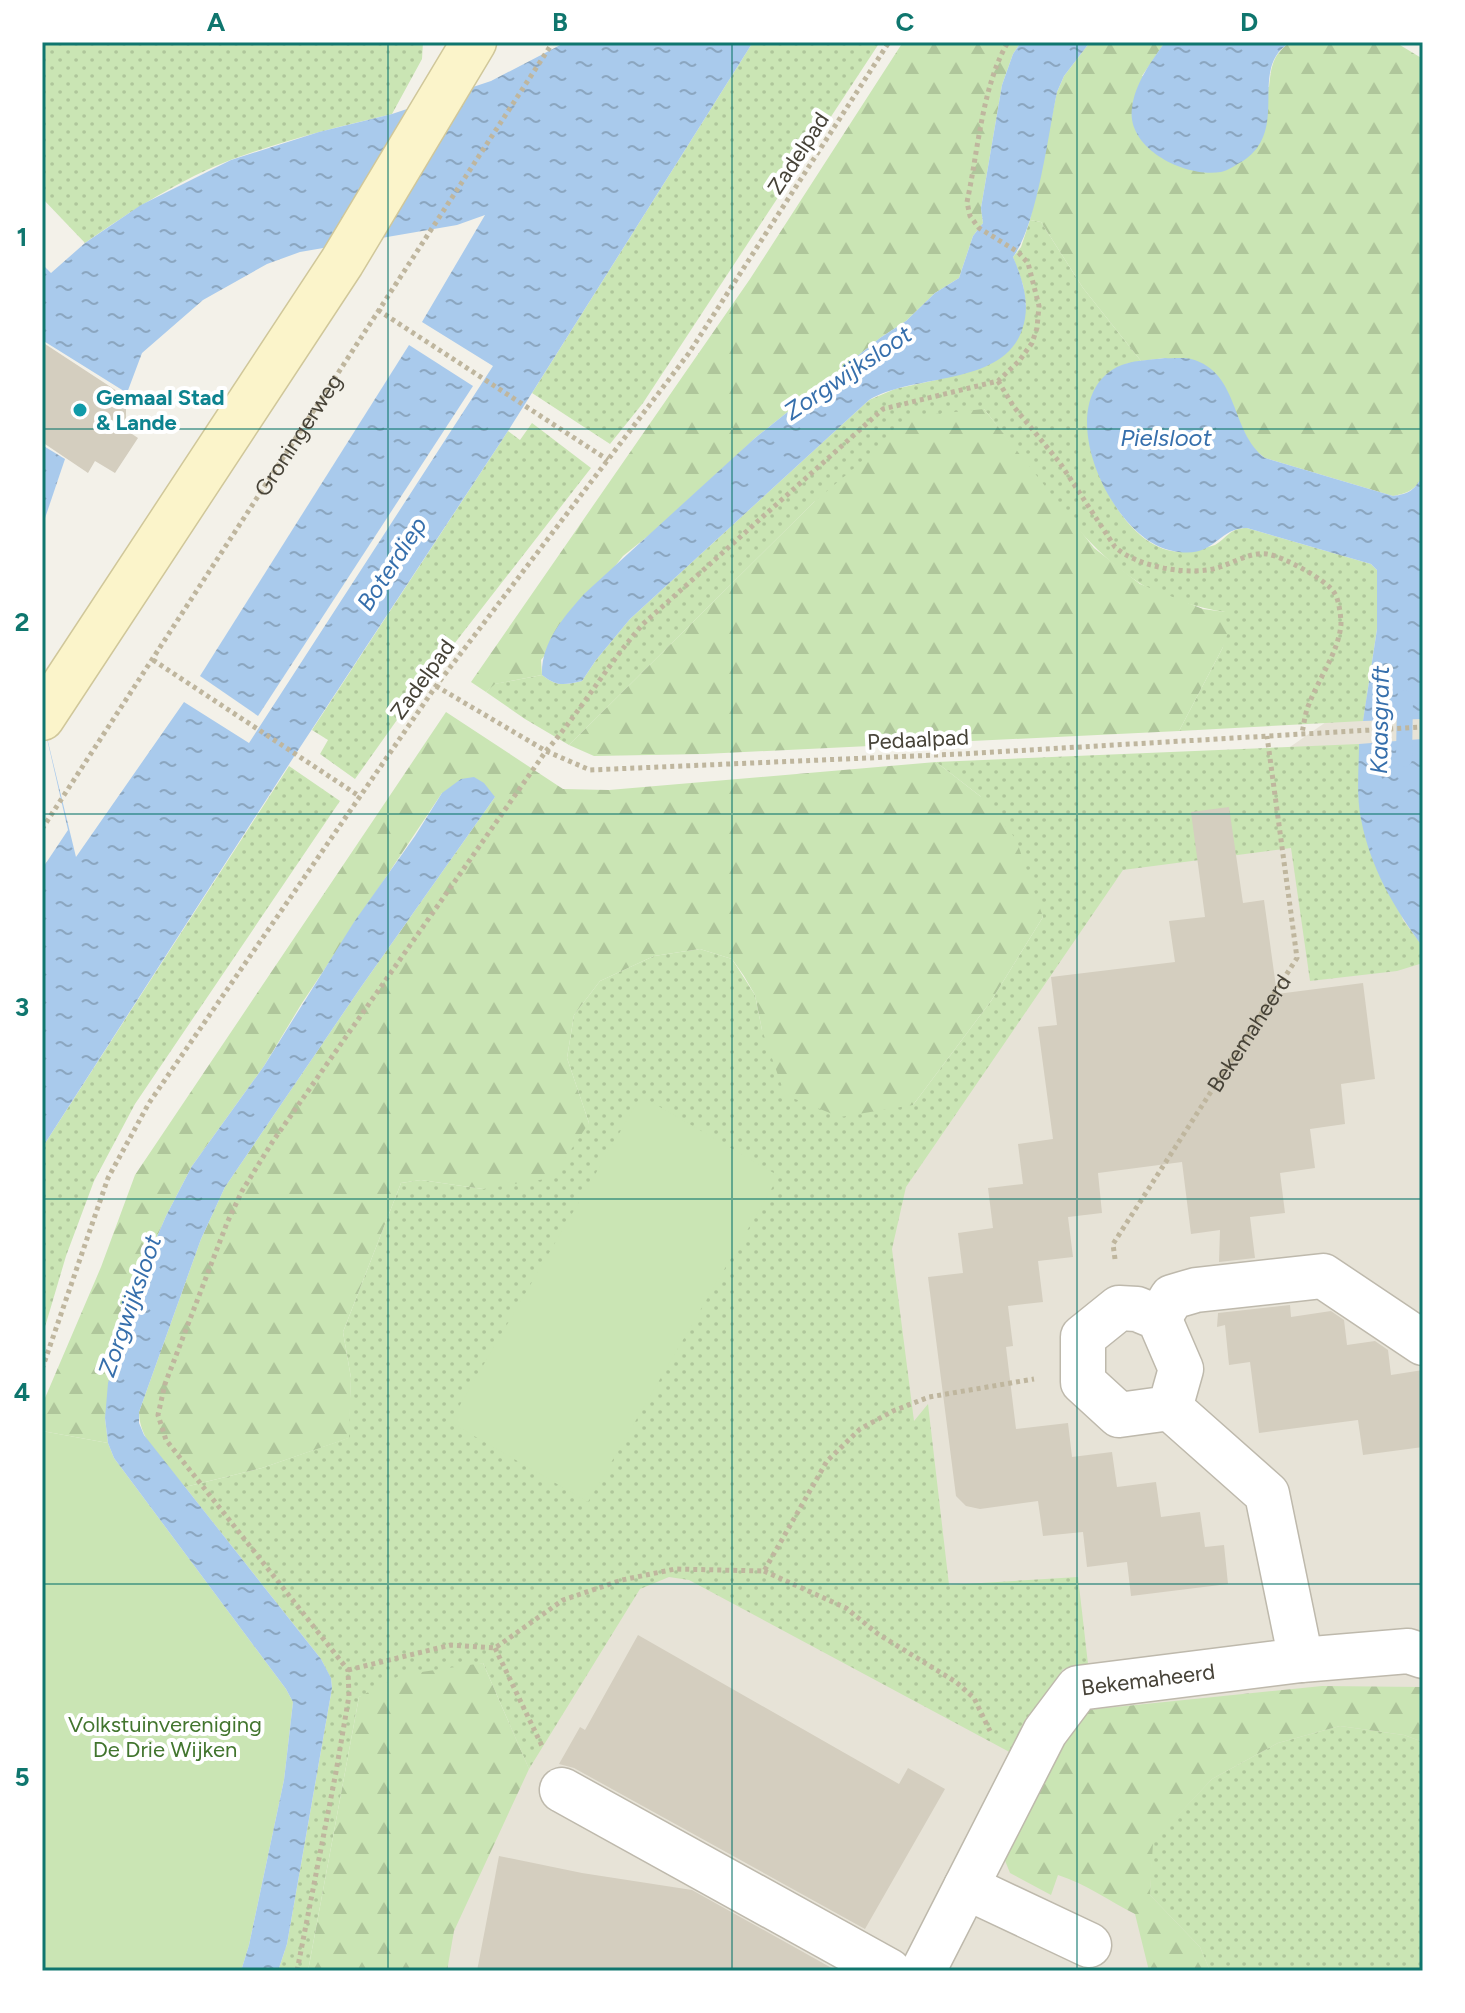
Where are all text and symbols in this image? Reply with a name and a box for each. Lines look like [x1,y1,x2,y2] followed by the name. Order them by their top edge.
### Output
[207,6,226,38] text: A
[552,6,568,38] text: B
[896,6,915,38] text: C
[1240,6,1258,38] text: D
[762,107,835,199] street label: Zadelpad
[17,221,27,253] text: 1
[778,319,918,426] water label: Zorgwijksloot
[249,369,348,502] street label: Groningerweg
[96,384,225,436] place label: Gemaal Stad & Lande
[71,401,89,419] marker: Gemaal Stad & Lande
[1120,423,1213,452] water label: Pielsloot
[351,511,433,616] water label: Boterdiep
[14,606,30,638] text: 2
[384,634,460,725] street label: Zadelpad
[1364,665,1395,774] water label: Kaasgraft
[866,723,970,756] street label: Pedaalpad
[1201,969,1297,1097] street label: Bekemaheerd
[15,991,29,1023] text: 3
[92,1231,167,1380] water label: Zorgwijksloot
[14,1376,30,1408] text: 4
[1080,1658,1217,1701] street label: Bekemaheerd
[68,1711,262,1763] park label: Volkstuinvereniging De Drie Wijken
[14,1761,30,1793] text: 5

